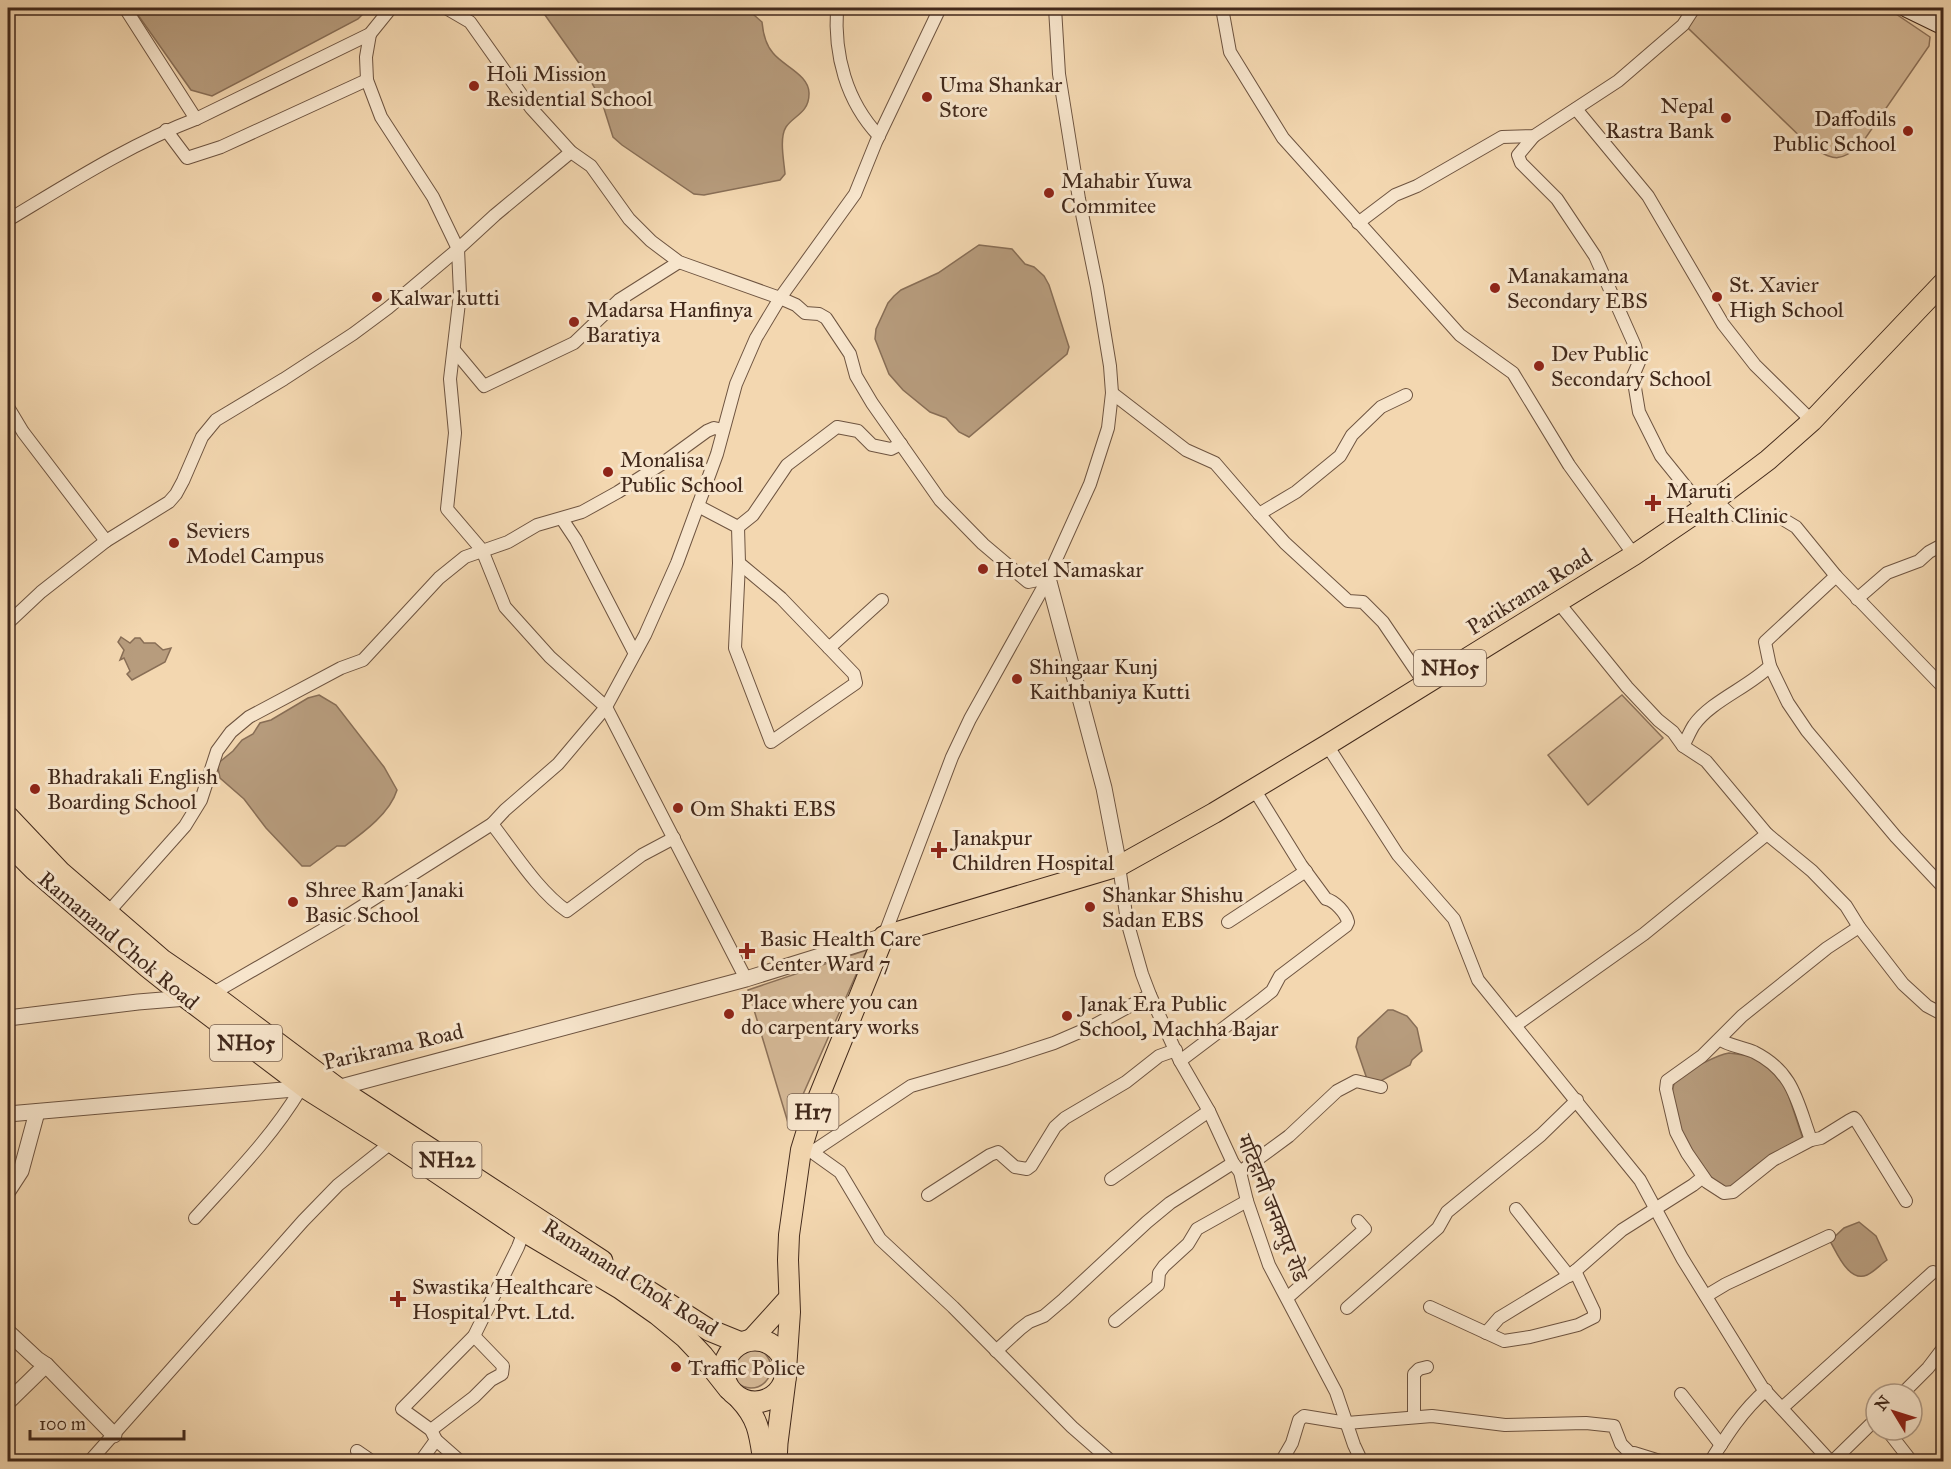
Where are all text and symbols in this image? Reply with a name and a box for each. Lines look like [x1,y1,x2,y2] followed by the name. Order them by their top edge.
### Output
[486,60,653,112] place label: Holi Mission Residential School
[939,71,1063,123] place label: Uma Shankar Store
[467,79,481,93] marker: Holi Mission Residential School
[920,90,934,104] marker: Uma Shankar Store
[1605,92,1715,144] place label: Nepal Rastra Bank
[1773,105,1896,157] place label: Daffodils Public School
[1719,111,1733,125] marker: Nepal Rastra Bank
[1901,124,1915,138] marker: Daffodils Public School
[1061,167,1193,219] place label: Mahabir Yuwa Commitee
[1042,186,1056,200] marker: Mahabir Yuwa Commitee
[1507,262,1648,314] place label: Manakamana Secondary EBS
[1729,271,1844,323] place label: St. Xavier High School
[1488,281,1502,295] marker: Manakamana Secondary EBS
[389,284,500,311] place label: Kalwar kutti
[370,290,384,304] marker: Kalwar kutti
[1710,290,1724,304] marker: St. Xavier High School
[586,296,753,348] place label: Madarsa Hanfinya Baratiya
[567,315,581,329] marker: Madarsa Hanfinya Baratiya
[1551,340,1711,392] place label: Dev Public Secondary School
[1532,359,1546,373] marker: Dev Public Secondary School
[620,446,743,498] place label: Monalisa Public School
[601,465,615,479] marker: Monalisa Public School
[1666,477,1788,529] place label: Maruti Health Clinic
[1644,494,1662,512] marker: Maruti Health Clinic
[186,517,324,569] place label: Seviers Model Campus
[167,536,181,550] marker: Seviers Model Campus
[1462,542,1597,641] street label: Parikrama Road
[995,556,1144,583] place label: Hotel Namaskar
[976,562,990,576] marker: Hotel Namaskar
[1414,650,1486,686] road number: NH05
[1029,653,1190,705] place label: Shingaar Kunj Kaithbaniya Kutti
[1010,672,1024,686] marker: Shingaar Kunj Kaithbaniya Kutti
[47,763,218,815] place label: Bhadrakali English Boarding School
[28,782,42,796] marker: Bhadrakali English Boarding School
[690,795,836,822] place label: Om Shakti EBS
[671,801,685,815] marker: Om Shakti EBS
[950,824,1114,876] place label: Janakpur Children Hospital
[930,841,948,859] marker: Janakpur Children Hospital
[33,865,205,1015] street label: Ramanand Chok Road
[305,876,464,928] place label: Shree Ram Janaki Basic School
[1102,881,1244,933] place label: Shankar Shishu Sadan EBS
[286,895,300,909] marker: Shree Ram Janaki Basic School
[1083,900,1097,914] marker: Shankar Shishu Sadan EBS
[760,925,921,977] place label: Basic Health Care Center Ward 7
[738,942,756,960] marker: Basic Health Care Center Ward 7
[741,988,919,1040] place label: Place where you can do carpentary works
[1077,990,1279,1042] place label: Janak Era Public School, Machha Bajar
[722,1007,736,1021] marker: Place where you can do carpentary works
[1060,1009,1074,1023] marker: Janak Era Public School, Machha Bajar
[320,1017,466,1076] street label: Parikrama Road
[210,1025,282,1061] road number: NH05
[788,1094,838,1130] road number: H17
[1229,1130,1315,1287] street label: मटिहानी जनकपुर रोड
[412,1142,482,1178] road number: NH22
[538,1213,723,1342] street label: Ramanand Chok Road
[412,1273,593,1325] place label: Swastika Healthcare Hospital Pvt. Ltd.
[389,1290,407,1308] marker: Swastika Healthcare Hospital Pvt. Ltd.
[688,1354,805,1381] place label: Traffic Police
[669,1360,683,1374] marker: Traffic Police
[1864,1382,1924,1442] north arrow
[1871,1392,1894,1414] text: N
[30,1403,184,1441] scale bar
[39,1413,86,1435] text: 100 m

